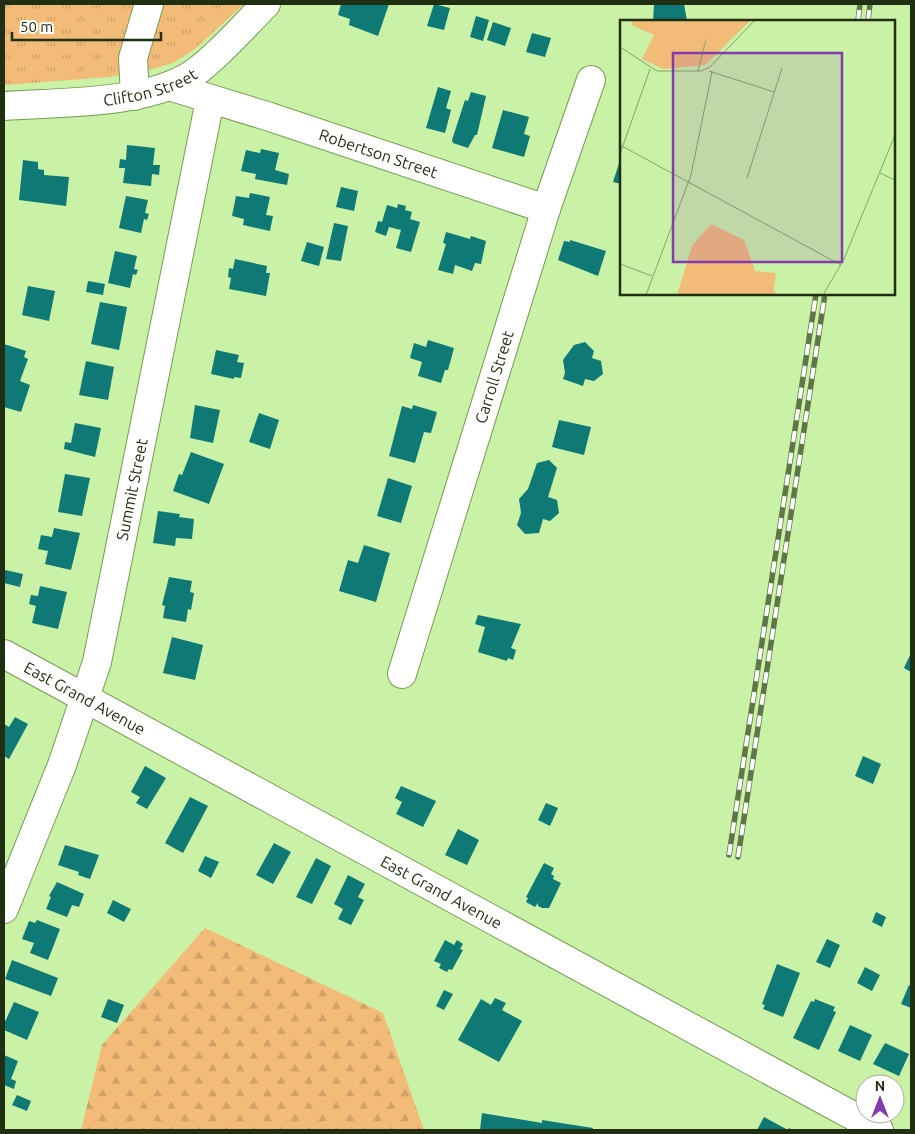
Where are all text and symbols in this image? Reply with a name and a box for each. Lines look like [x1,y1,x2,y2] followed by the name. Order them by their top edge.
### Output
[12,10,161,42] scale bar
[20,18,53,35] text: 50 m
[620,20,895,295] inset map
[102,64,201,109] street label: Clifton Street
[317,125,441,181] street label: Robertson Street
[471,328,517,426] street label: Carroll Street
[113,436,151,542] street label: Summit Street
[21,658,148,738] street label: East Grand Avenue
[378,852,505,932] street label: East Grand Avenue
[855,1074,905,1124] north arrow
[875,1078,885,1094] text: N

